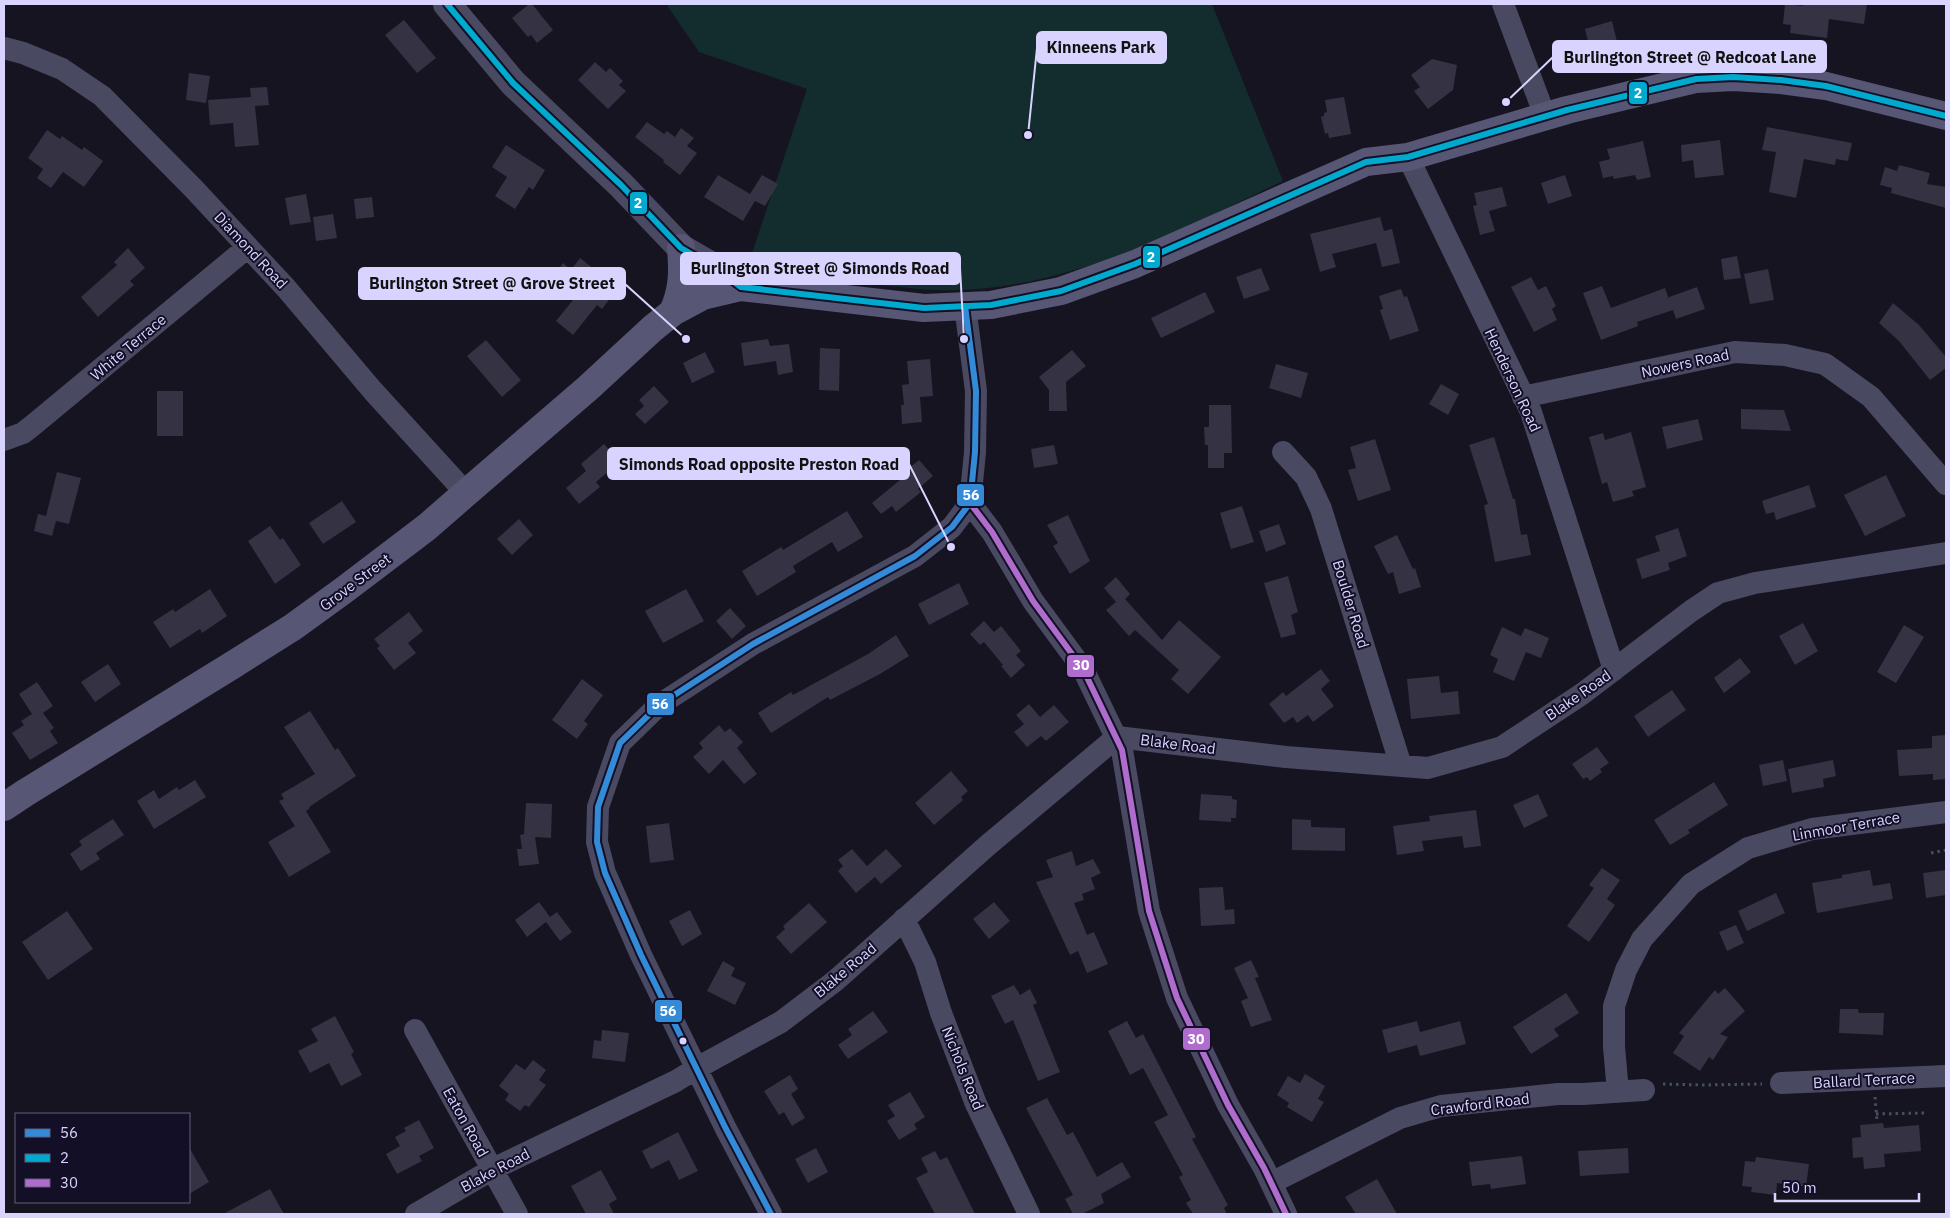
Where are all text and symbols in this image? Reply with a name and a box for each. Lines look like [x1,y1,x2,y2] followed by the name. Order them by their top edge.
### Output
[1037,32,1166,63] callout: Kinneens Park
[1046,37,1156,57] text: Kinneens Park
[1553,41,1826,72] callout: Burlington Street @ Redcoat Lane
[1564,47,1816,67] text: Burlington Street @ Redcoat Lane
[1628,81,1648,105] line badge: 2
[1634,84,1642,102] text: 2
[629,191,648,215] line badge: 2
[634,194,642,212] text: 2
[210,207,292,293] street label: Diamond Road
[1142,245,1161,269] line badge: 2
[1147,248,1155,266] text: 2
[681,253,960,284] callout: Burlington Street @ Simonds Road
[691,258,949,278] text: Burlington Street @ Simonds Road
[359,268,625,299] callout: Burlington Street @ Grove Street
[369,273,615,293] text: Burlington Street @ Grove Street
[86,310,170,384] street label: White Terrace
[1481,325,1545,435] street label: Henderson Road
[1639,344,1731,382] street label: Nowers Road
[608,448,909,479] callout: Simonds Road opposite Preston Road
[619,454,899,474] text: Simonds Road opposite Preston Road
[956,483,985,507] line badge: 56
[963,486,979,504] text: 56
[316,549,394,615] street label: Grove Street
[1329,558,1373,650] street label: Boulder Road
[1066,654,1095,678] line badge: 30
[1073,656,1089,674] text: 30
[1542,665,1614,725] street label: Blake Road
[646,692,675,716] line badge: 56
[652,695,668,713] text: 56
[1139,730,1217,758] street label: Blake Road
[1791,807,1901,845] street label: Linmoor Terrace
[810,938,880,1002] street label: Blake Road
[654,999,683,1023] line badge: 56
[660,1002,676,1020] text: 56
[938,1024,988,1112] street label: Nichols Road
[1182,1027,1211,1051] line badge: 30
[1188,1030,1204,1048] text: 30
[678,1036,688,1046] unlabelled marker
[1813,1068,1915,1092] street label: Ballard Terrace
[439,1084,493,1160] street label: Eaton Road
[1429,1089,1531,1119] street label: Crawford Road
[15,1113,190,1203] legend
[60,1123,78,1142] text: 56
[457,1144,533,1196] street label: Blake Road
[60,1148,69,1167] text: 2
[1775,1170,1919,1202] scale bar
[60,1173,78,1192] text: 30
[1782,1178,1817,1197] text: 50 m

